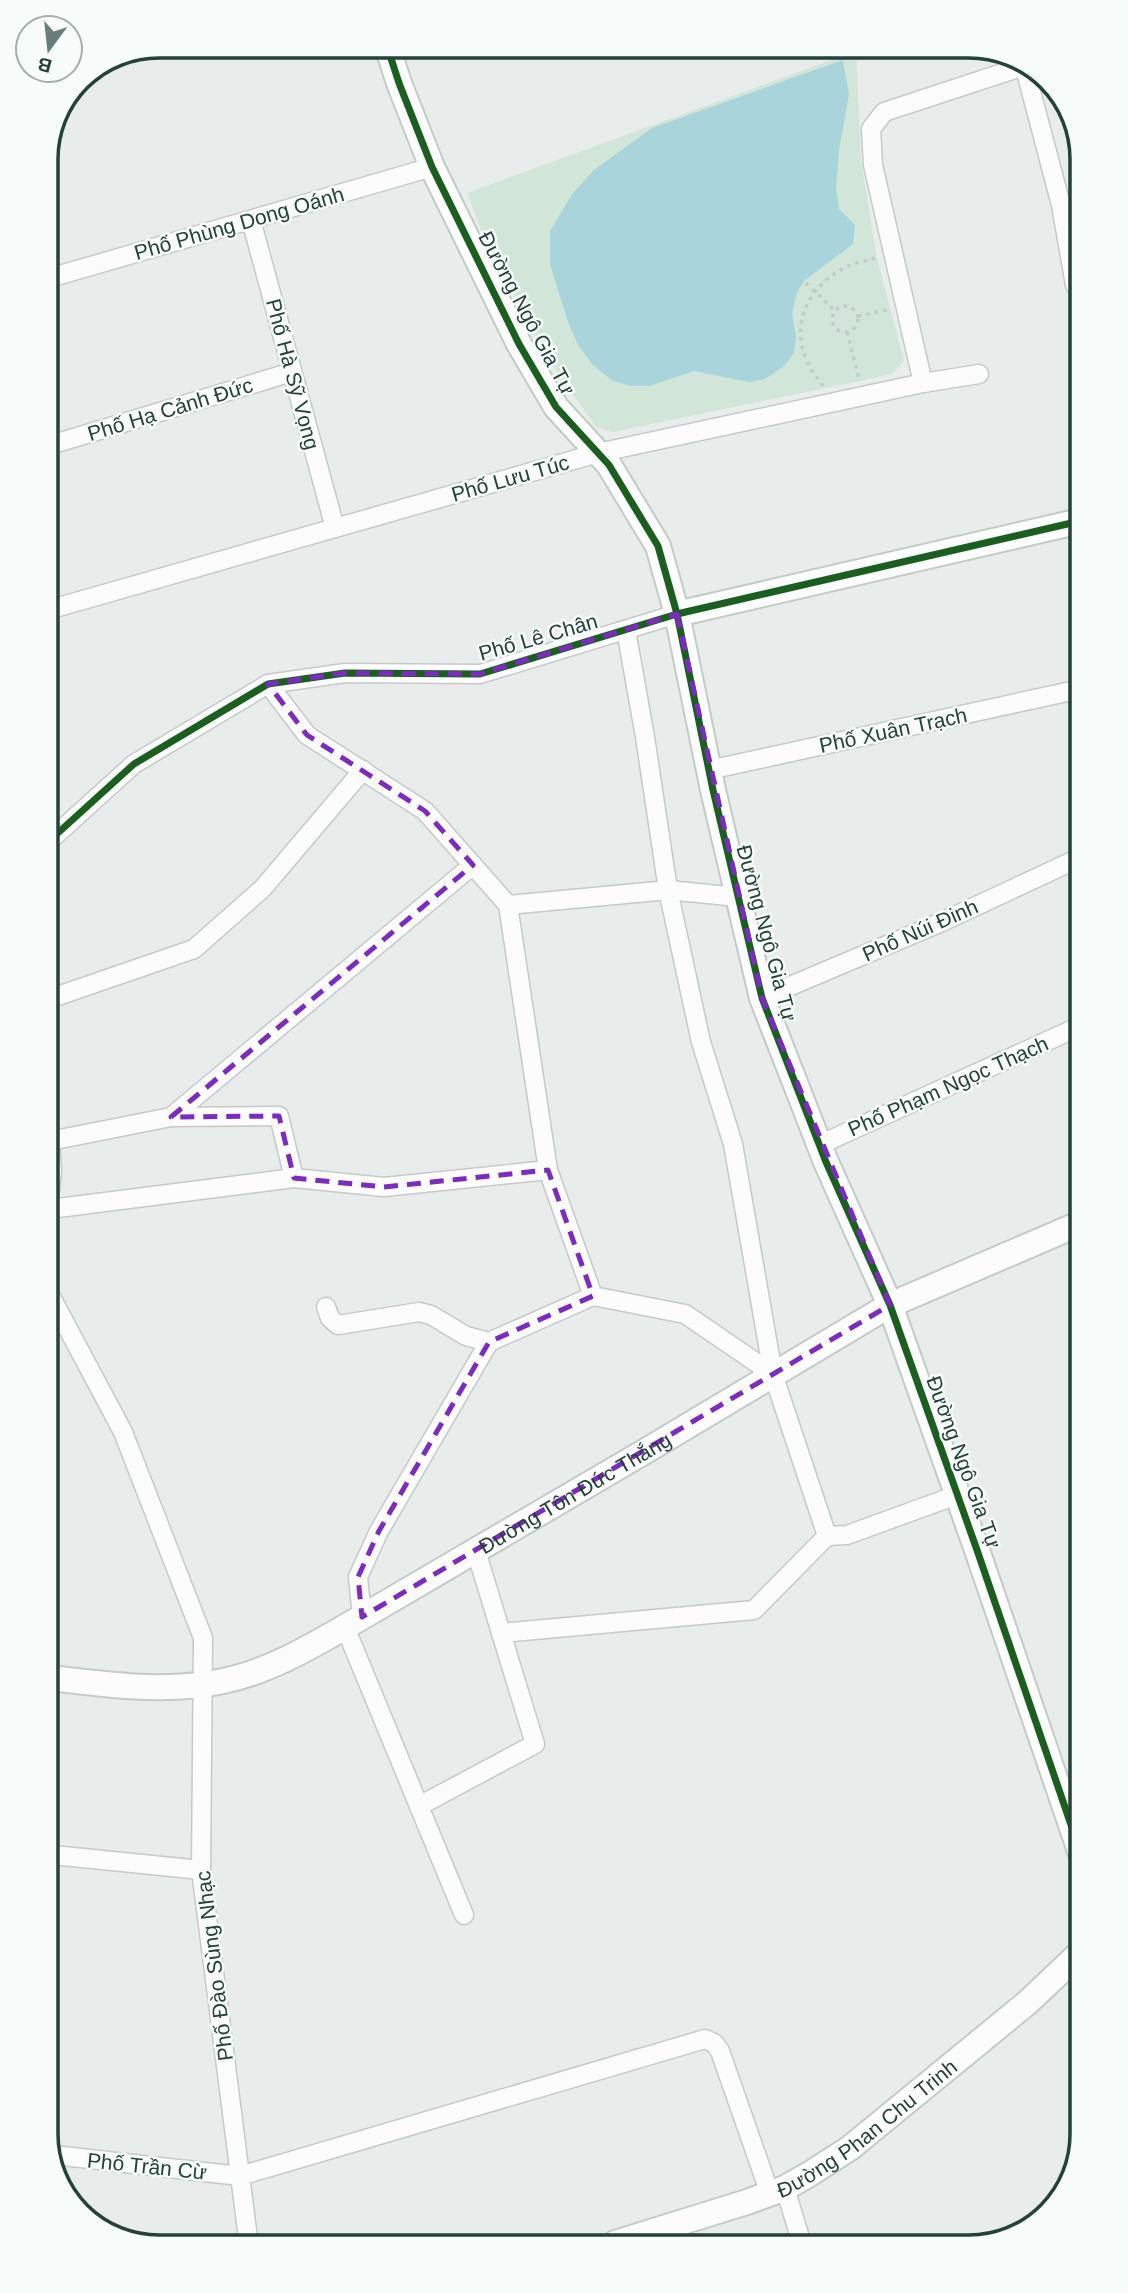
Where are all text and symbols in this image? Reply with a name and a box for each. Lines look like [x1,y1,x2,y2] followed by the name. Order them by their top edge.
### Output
[14,14,84,84] north arrow
[35,53,54,77] text: B
[131,182,347,264] street label: Phố Phùng Dong Oánh
[474,227,580,399] street label: Đường Ngô Gia Tự
[262,296,324,452] street label: Phố Hà Sỹ Vọng
[85,373,255,445] street label: Phố Hạ Cảnh Đức
[449,450,571,506] street label: Phố Lưu Túc
[476,609,600,665] street label: Phố Lê Chân
[817,703,969,757] street label: Phố Xuân Trạch
[732,842,802,1024] street label: Đường Ngô Gia Tự
[859,894,981,966] street label: Phố Núi Đinh
[844,1031,1052,1141] street label: Phố Phạm Ngọc Thạch
[922,1373,1006,1551] street label: Đường Ngô Gia Tự
[474,1427,675,1558] street label: Đường Tôn Đức Thắng
[191,1870,237,2062] street label: Phố Đào Sùng Nhạc
[774,2054,961,2202] street label: Đường Phan Chu Trinh
[86,2148,208,2184] street label: Phố Trần Cừ

